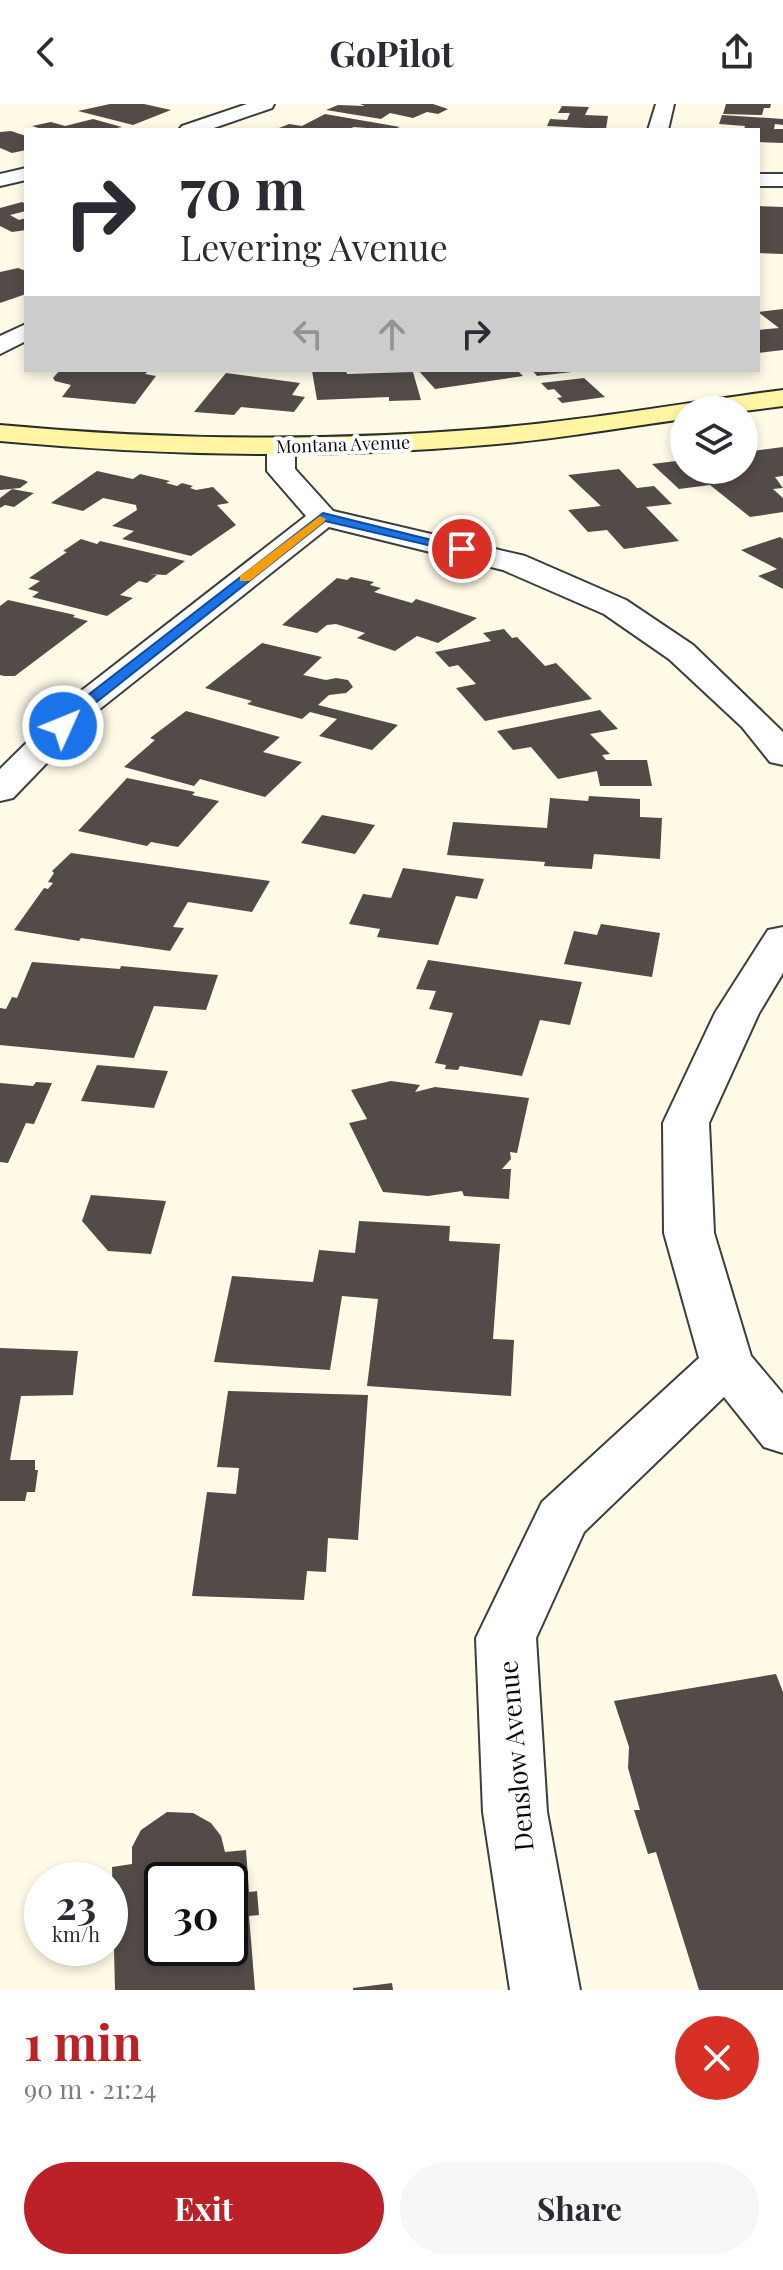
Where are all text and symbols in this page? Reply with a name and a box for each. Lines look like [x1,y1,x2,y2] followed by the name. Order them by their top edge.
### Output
[329,28,454,76] text: GoPilot
[24,30,68,74] icon: back
[715,30,759,74] icon: share
[180,150,305,225] text: 70 m
[48,160,152,264] icon: right
[180,222,448,270] text: Levering Avenue
[286,312,330,356] icon: left
[370,312,414,356] icon: ahead
[454,312,498,356] icon: right
[670,396,758,484] map controls
[670,396,758,484] button: layers
[276,430,410,458] street label: Montana Avenue
[428,515,496,583] pin
[440,527,484,571] icon: arrive
[21,684,105,768] position arrow
[489,1659,541,1853] street label: Denslow Avenue
[144,1862,248,1966] speed limit sign: 30
[56,1877,96,1930] text: 23
[52,1920,100,1947] text: km/h
[24,2009,142,2073] text: 1 min
[675,2016,759,2100] button: close
[24,2071,157,2106] text: 90 m · 21:24
[24,2162,384,2254] button: Exit
[400,2162,759,2254] button: Share

